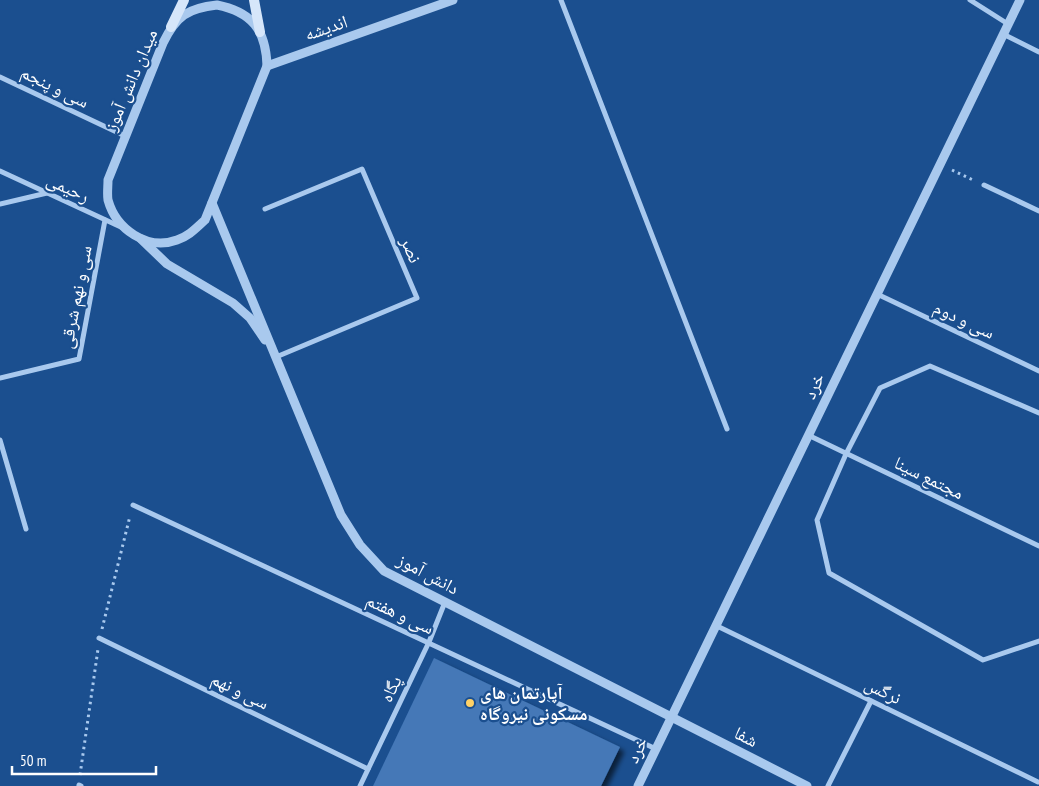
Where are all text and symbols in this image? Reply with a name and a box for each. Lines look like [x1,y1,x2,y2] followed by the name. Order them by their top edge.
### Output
[301,9,350,46] street label: اندیشه
[98,25,162,135] street label: میدان دانش آموز
[17,60,93,114] street label: سی و پنجم
[43,168,93,207] street label: رحیمی
[395,232,427,266] street label: نصر
[54,243,98,351] street label: سی و نهم شرقی
[929,295,999,345] street label: سی و دوم
[797,369,830,403] street label: خرد
[890,451,968,505] street label: مجتمع سینا
[393,547,463,599] street label: دانش آموز
[362,588,438,640] street label: سی و هفتم
[207,667,273,715] street label: سی و نهم
[374,672,407,706] street label: پگاه
[861,672,905,709] street label: نرگس
[480,681,588,725] place label: آپارتمان های مسکونی نیروگاه
[464,697,476,709] marker: آپارتمان های مسکونی نیروگاه
[731,721,762,752] street label: شفا
[620,733,653,767] street label: خرد
[12,744,156,776] scale bar
[20,751,46,770] text: 50 m

